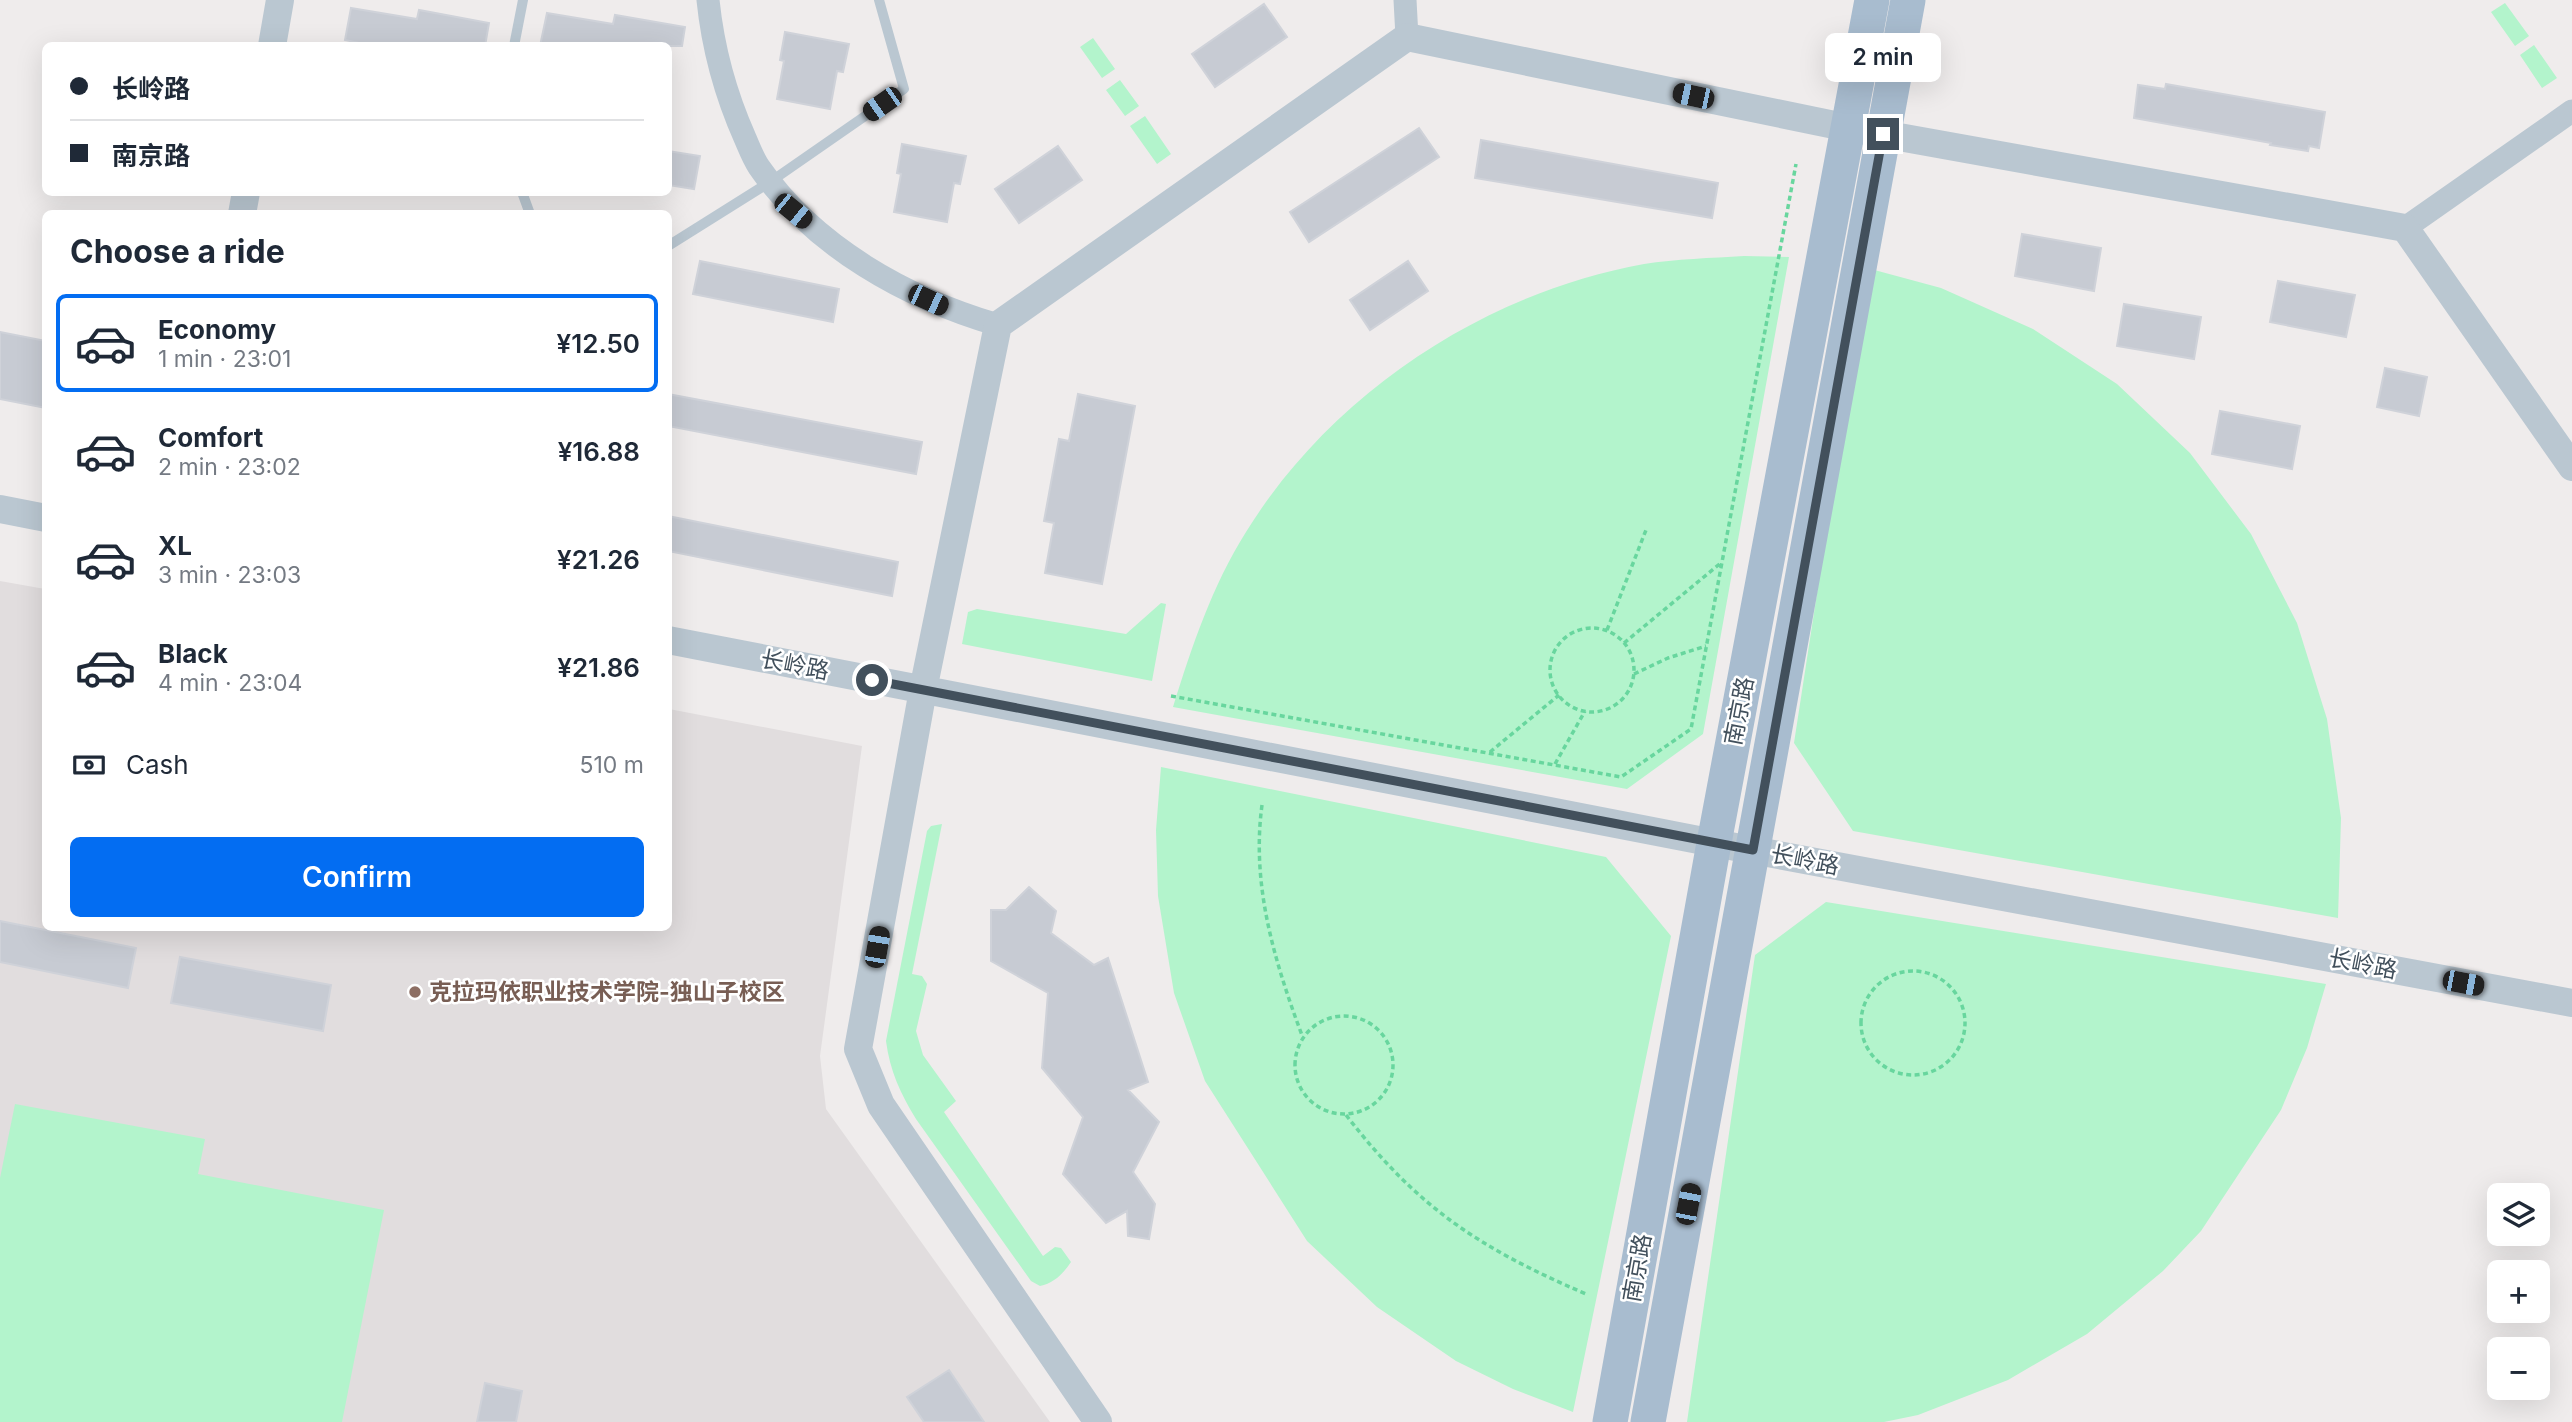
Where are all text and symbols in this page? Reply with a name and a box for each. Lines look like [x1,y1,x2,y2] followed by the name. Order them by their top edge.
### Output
[1825,32,1941,82] callout: 2 min
[1853,43,1913,71] text: 2 min
[112,73,190,104] text: 长岭路
[1671,81,1716,111] car
[859,83,906,125] car
[1867,118,1899,150] route end
[112,140,190,171] text: 南京路
[771,190,816,232] car
[70,232,285,271] text: Choose a ride
[905,282,952,318] car
[74,312,137,375] icon: car
[158,314,276,345] text: Economy
[557,328,640,359] text: ¥12.50
[158,345,291,373] text: 1 min · 23:01
[74,420,137,483] icon: car
[158,422,263,453] text: Comfort
[558,436,640,467] text: ¥16.88
[158,453,301,481] text: 2 min · 23:02
[74,528,137,591] icon: car
[158,530,192,561] text: XL
[557,544,640,575] text: ¥21.26
[158,561,301,589] text: 3 min · 23:03
[74,636,137,699] icon: car
[158,638,228,669] text: Black
[758,645,832,685] street label: 长岭路
[557,652,640,683] text: ¥21.86
[856,664,888,696] route start
[158,669,302,697] text: 4 min · 23:04
[1719,674,1759,748] street label: 南京路
[70,746,108,784] icon: cash
[126,749,189,780] text: Cash
[580,751,644,779] text: 510 m
[70,837,644,917] button: Confirm
[1768,840,1842,880] street label: 长岭路
[864,924,891,970] car
[2326,944,2400,984] street label: 长岭路
[2441,969,2486,997] car
[429,978,785,1006] place label: 克拉玛依职业技术学院-独山子校区
[407,984,423,1000] marker: 克拉玛依职业技术学院-独山子校区
[1674,1181,1703,1227] car
[2487,1183,2550,1400] map controls
[2487,1183,2550,1246] button: layers
[1617,1232,1657,1304] street label: 南京路
[2487,1260,2550,1323] button: +
[2487,1337,2550,1400] button: −

